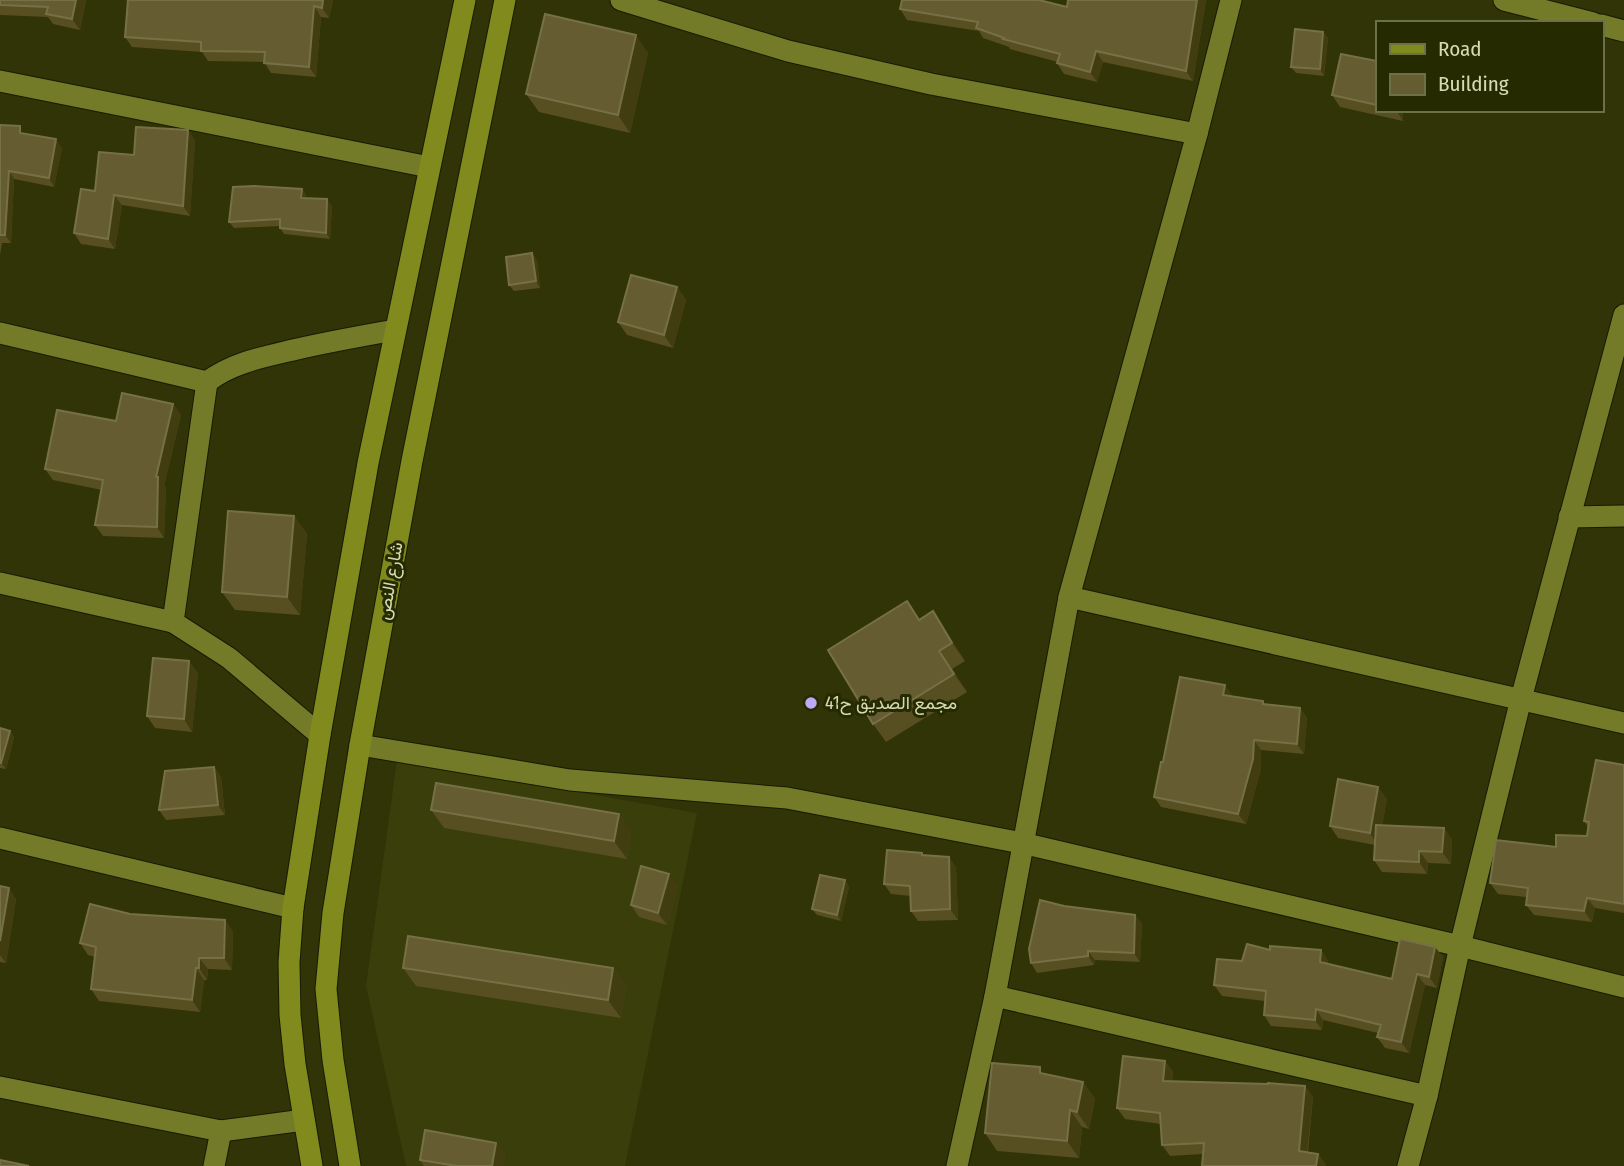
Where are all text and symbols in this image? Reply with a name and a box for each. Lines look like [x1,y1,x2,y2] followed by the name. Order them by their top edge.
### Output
[1376,21,1603,112] legend
[1438,36,1482,62] text: Road
[1438,71,1509,97] text: Building
[372,540,409,622] street label: شارع النص
[825,692,957,715] place label: مجمع الصديق ح41
[803,695,819,711] marker: مجمع الصديق ح41

